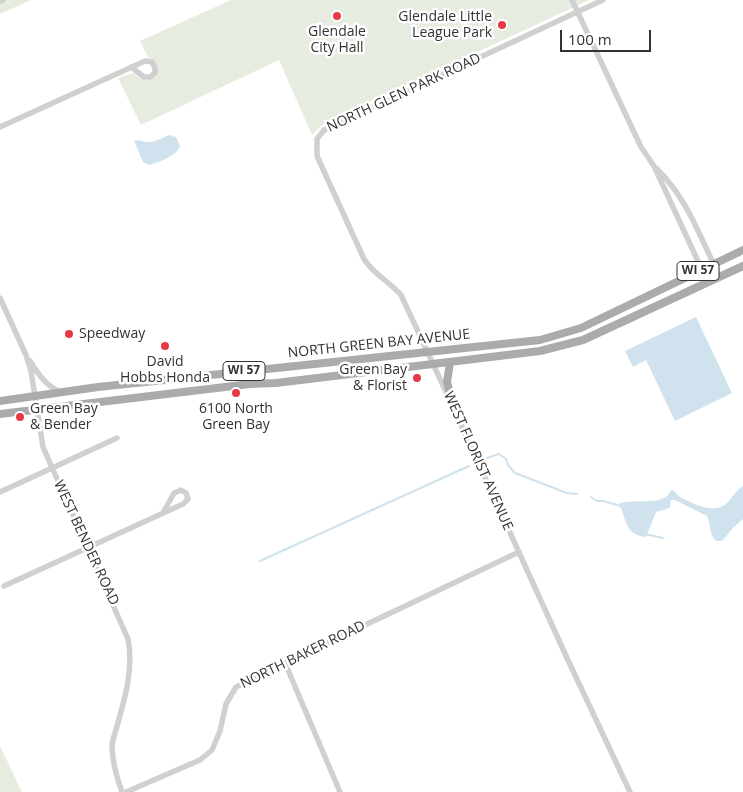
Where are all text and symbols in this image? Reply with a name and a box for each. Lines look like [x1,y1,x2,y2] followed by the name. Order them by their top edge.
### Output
[398,9,492,41] place label: Glendale Little League Park
[331,10,343,22] marker: Glendale City Hall
[496,19,508,31] marker: Glendale Little League Park
[563,20,654,52] scale bar
[308,24,366,56] place label: Glendale City Hall
[568,29,612,49] text: 100 m
[324,50,484,136] street label: NORTH GLEN PARK ROAD
[677,262,719,280] road number: WI 57
[79,326,145,342] place label: Speedway
[287,326,471,362] street label: NORTH GREEN BAY AVENUE
[63,328,75,340] marker: Speedway
[159,340,171,352] marker: David Hobbs Honda
[120,354,210,387] place label: David Hobbs Honda
[223,362,265,381] road number: WI 57
[339,362,407,394] place label: Green Bay & Florist
[411,372,423,384] marker: Green Bay & Florist
[230,387,242,399] marker: 6100 North Green Bay
[440,389,516,533] street label: WEST FLORIST AVENUE
[30,401,98,434] place label: Green Bay & Bender
[199,401,273,434] place label: 6100 North Green Bay
[14,411,26,423] marker: Green Bay & Bender
[50,478,122,608] street label: WEST BENDER ROAD
[238,617,368,693] street label: NORTH BAKER ROAD

